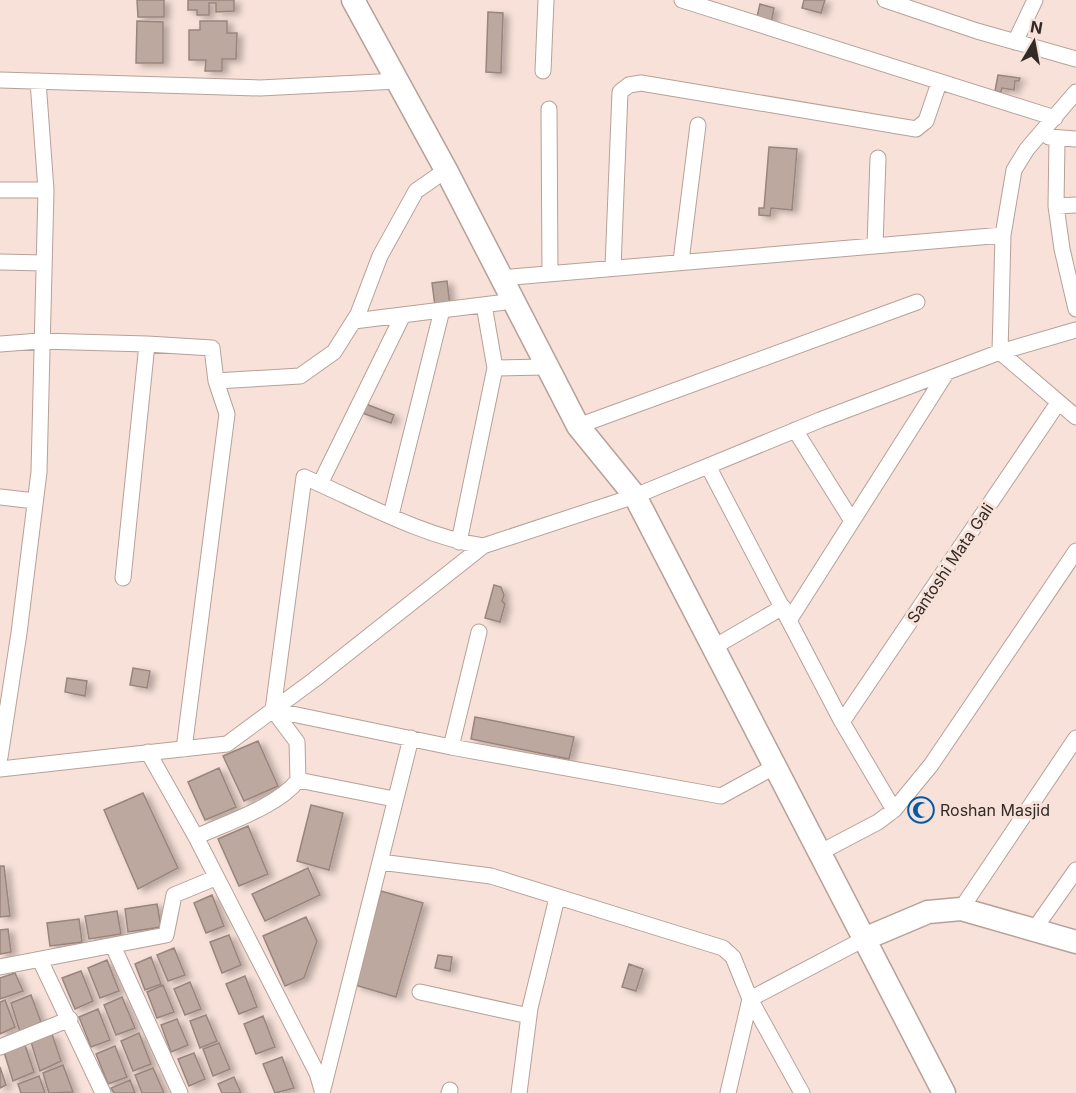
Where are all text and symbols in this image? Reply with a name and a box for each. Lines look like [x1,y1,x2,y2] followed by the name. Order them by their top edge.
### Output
[1004,12,1064,72] north arrow
[1029,16,1044,38] text: N
[902,499,998,627] street label: Santoshi Mata Gali
[906,795,936,825] mosque icon: Roshan Masjid
[940,800,1050,820] place label: Roshan Masjid

